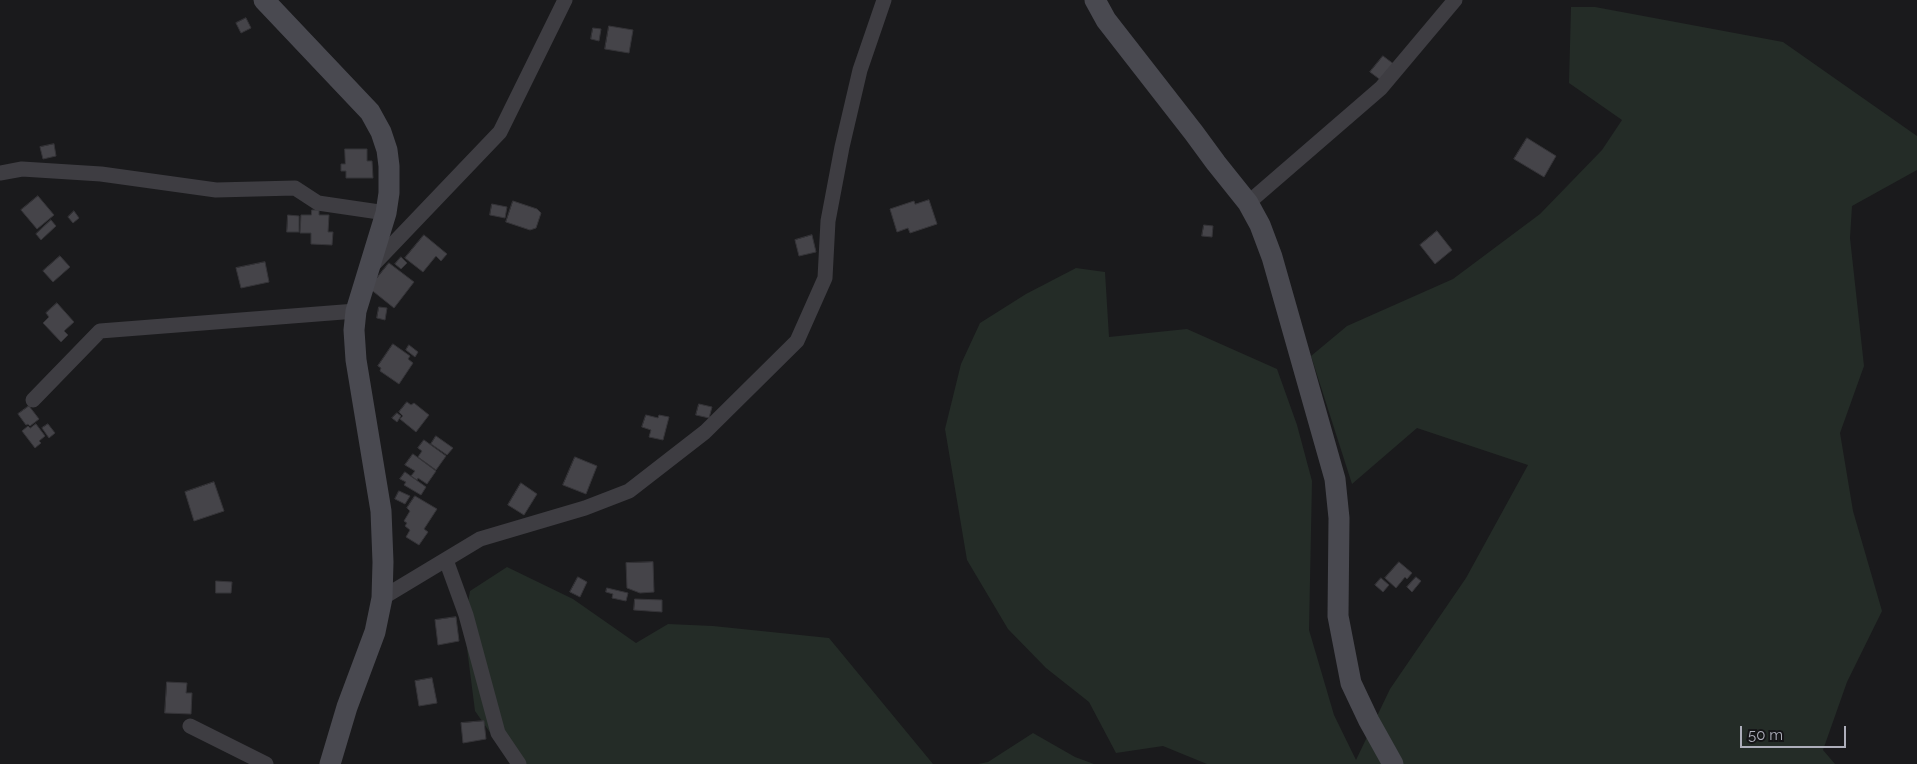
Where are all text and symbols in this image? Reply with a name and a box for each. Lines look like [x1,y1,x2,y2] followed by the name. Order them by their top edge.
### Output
[1742,716,1848,748] scale bar
[1748,726,1783,744] text: 50 m

